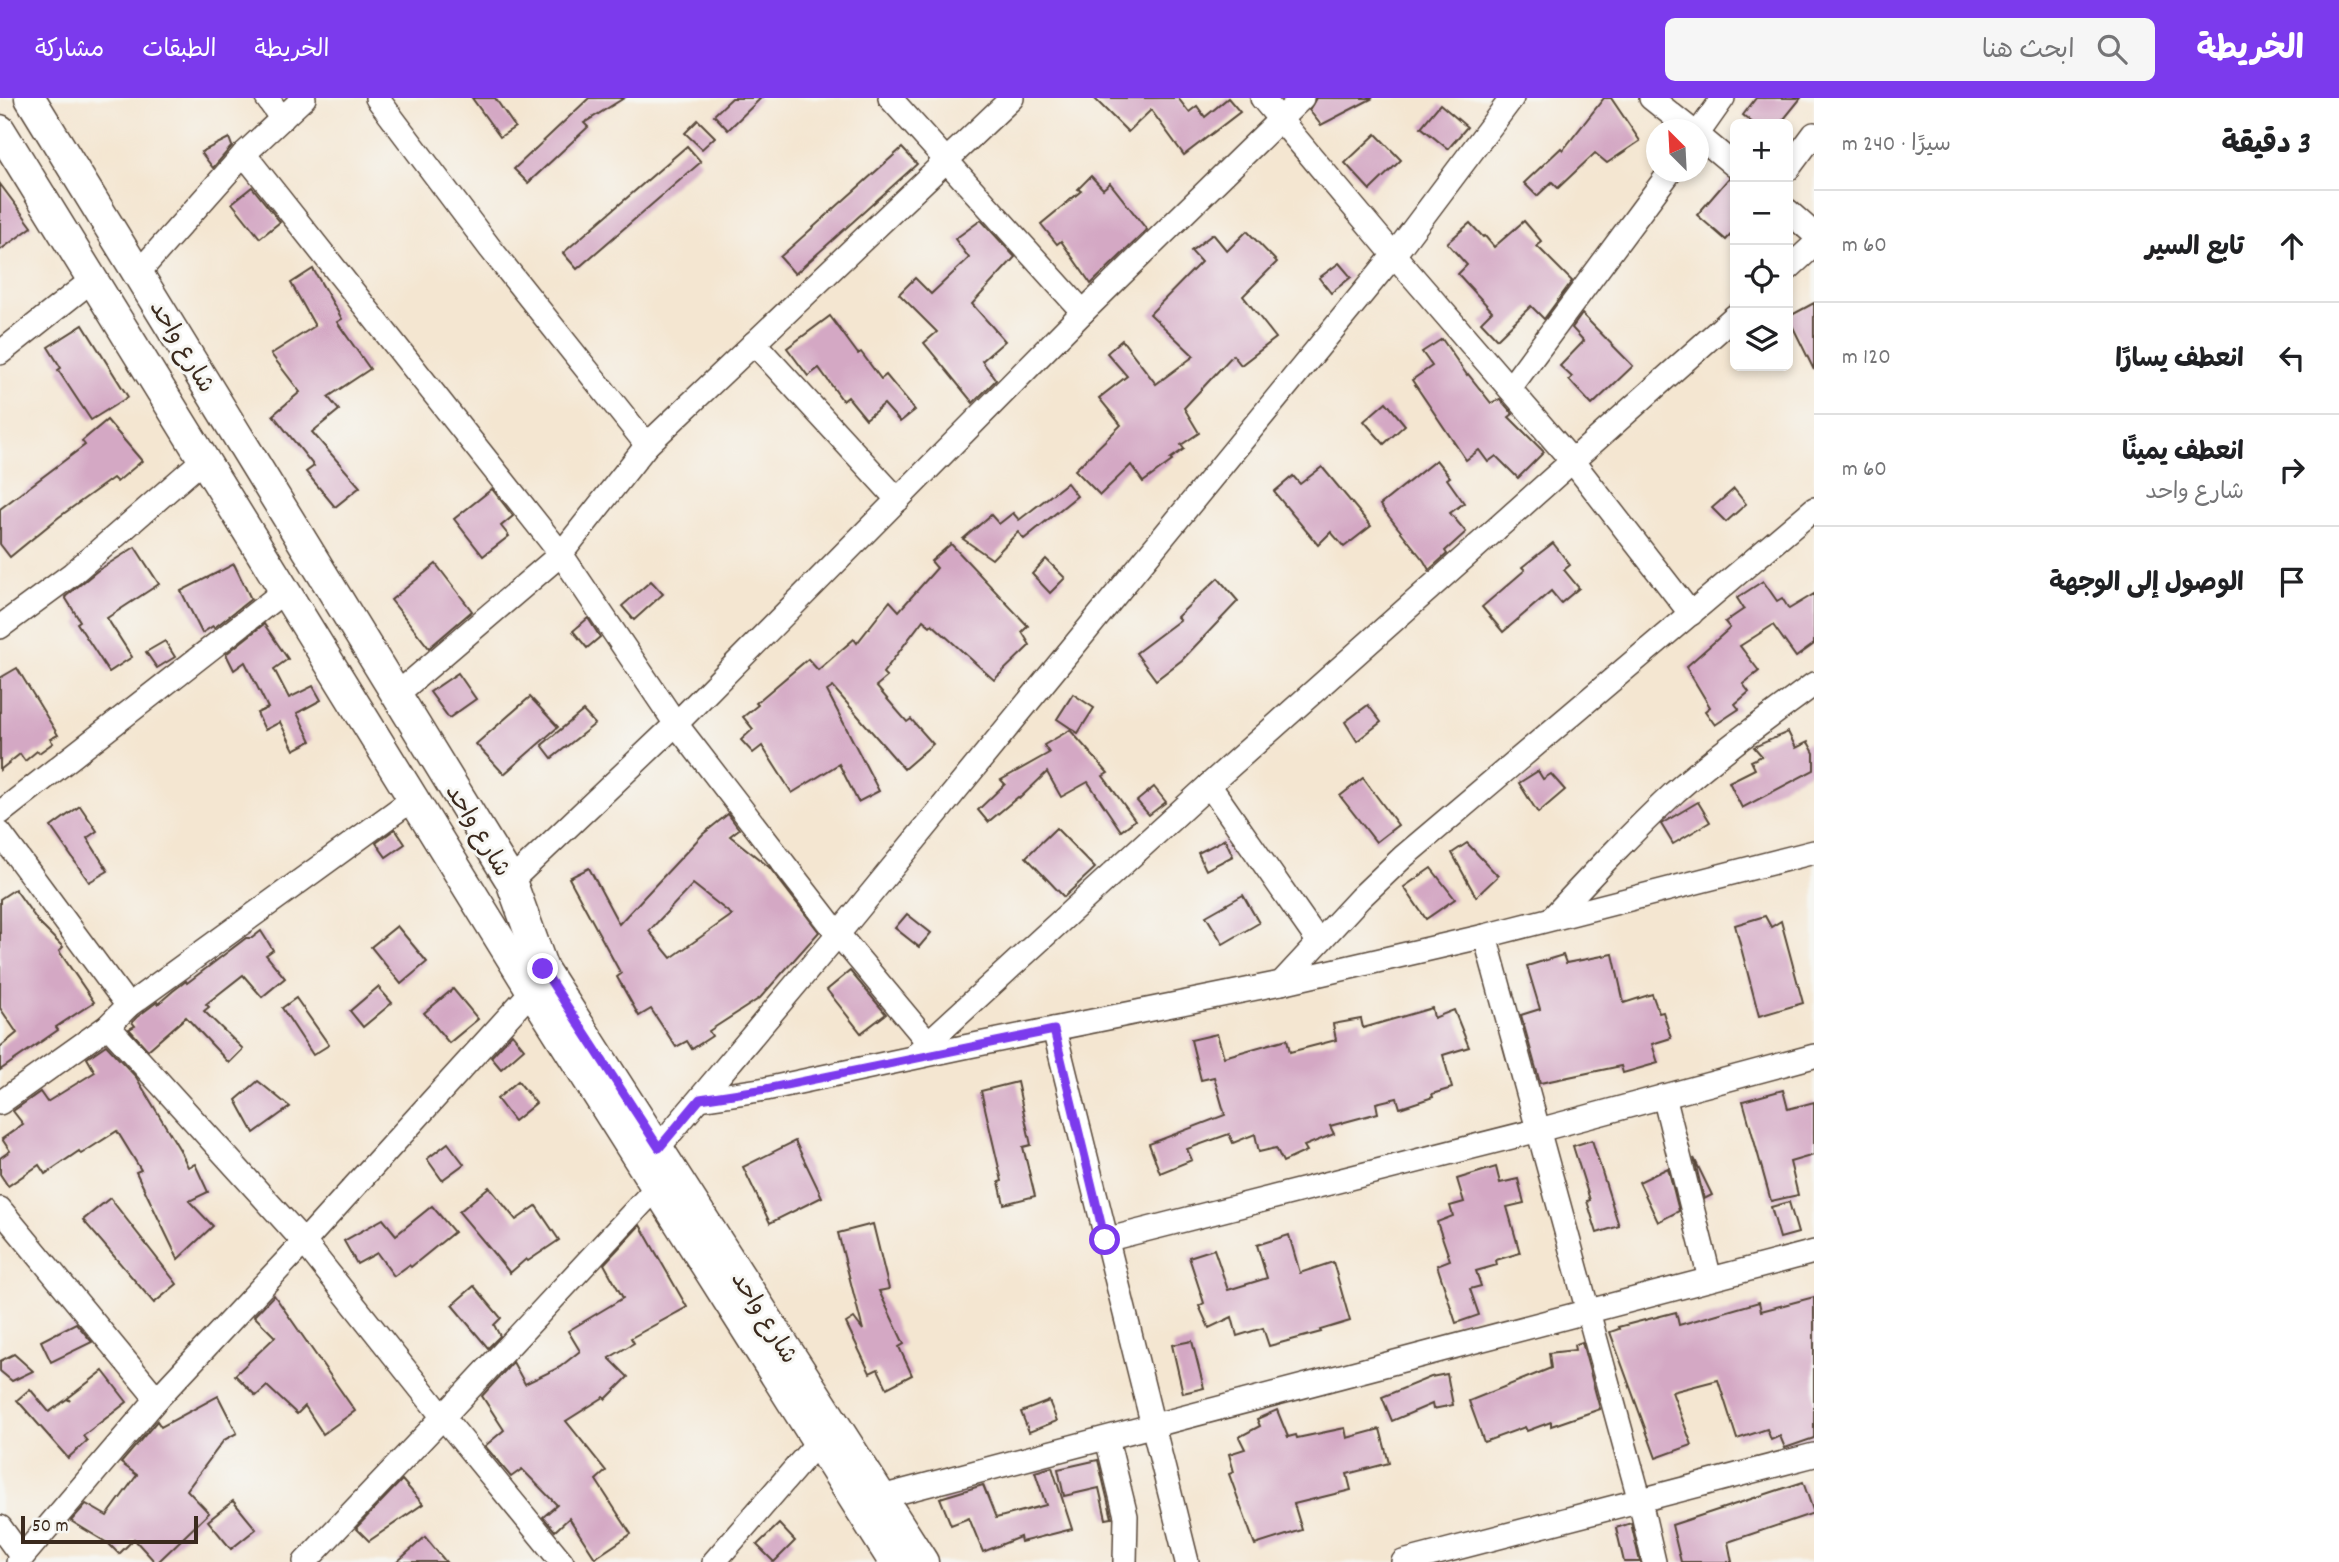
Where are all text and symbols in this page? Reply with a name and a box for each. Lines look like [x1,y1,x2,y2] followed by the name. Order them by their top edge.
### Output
[1665,18,2155,81] search box
[2197,28,2304,75] text: الخريطة
[2093,30,2131,68] icon: search
[1982,33,2075,70] text: ابحث هنا
[35,34,104,68] text: مشاركة
[142,34,217,68] text: الطبقات
[255,34,329,68] text: الخريطة
[1646,119,1709,182] north arrow
[1730,119,1793,371] map controls
[1730,119,1793,182] button: +
[2222,125,2311,168] text: 3 دقيقة
[1842,129,1951,162] text: سيرًا · 240 m
[1730,182,1793,245] button: −
[2273,227,2311,265] icon: ahead
[1842,230,1887,263] text: 60 m
[2145,230,2244,267] text: تابع السير
[1730,245,1793,308] button: locate
[139,295,222,400] street label: شارع واحد
[1730,308,1793,371] button: layers
[2273,339,2311,377] icon: left
[1842,342,1891,375] text: 120 m
[2115,342,2244,379] text: انعطف يسارًا
[2122,435,2244,472] text: انعطف يمينًا
[2273,451,2311,489] icon: right
[1842,454,1887,487] text: 60 m
[2145,477,2244,510] text: شارع واحد
[2273,563,2311,601] icon: arrive
[2049,566,2244,603] text: الوصول إلى الوجهة
[435,779,518,884] street label: شارع واحد
[527,953,558,984] route end
[1089,1224,1120,1255] route start
[721,1266,804,1371] street label: شارع واحد
[21,1513,198,1545] scale bar
[32,1514,69,1541] text: 50 m

